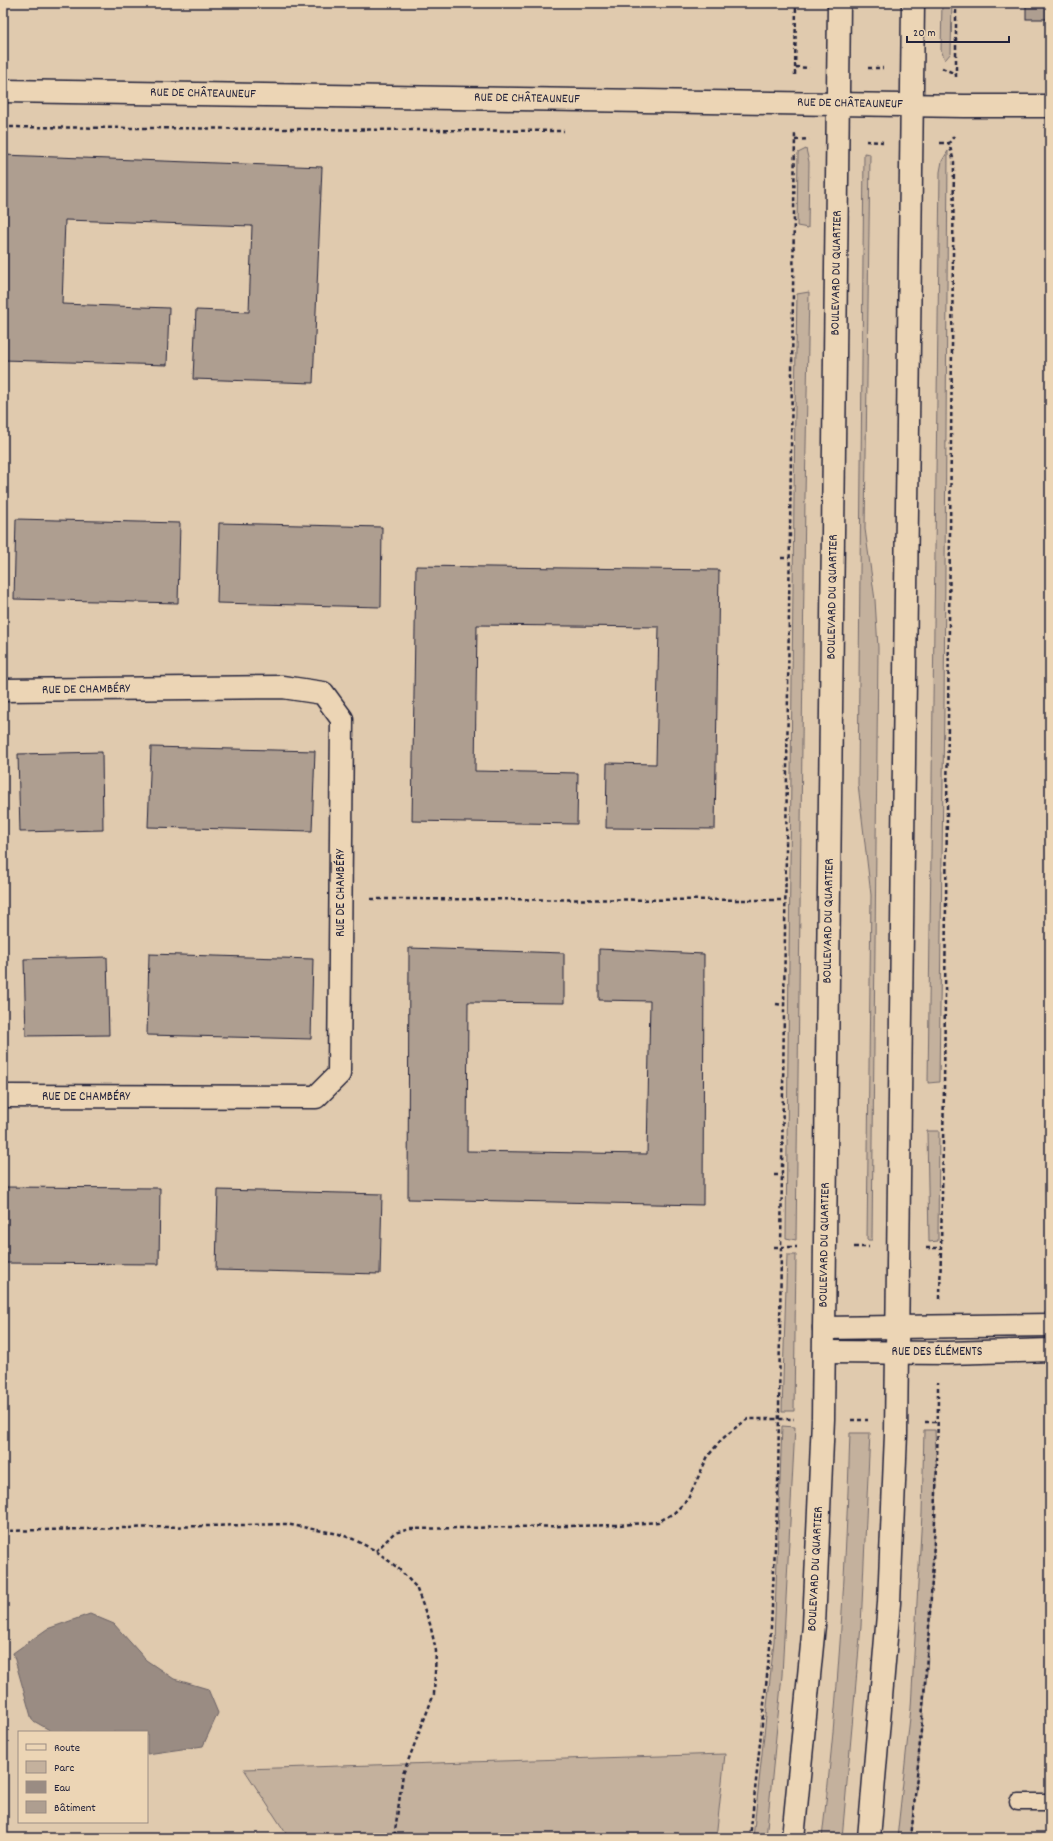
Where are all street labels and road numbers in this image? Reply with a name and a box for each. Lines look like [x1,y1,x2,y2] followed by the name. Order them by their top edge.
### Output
[150,84,256,104] street label: RUE DE CHÂTEAUNEUF
[474,89,580,109] street label: RUE DE CHÂTEAUNEUF
[797,94,903,114] street label: RUE DE CHÂTEAUNEUF
[826,210,848,336] street label: BOULEVARD DU QUARTIER
[822,534,844,660] street label: BOULEVARD DU QUARTIER
[42,680,131,700] street label: RUE DE CHAMBÉRY
[332,848,351,937] street label: RUE DE CHAMBÉRY
[818,858,840,984] street label: BOULEVARD DU QUARTIER
[42,1088,131,1107] street label: RUE DE CHAMBÉRY
[814,1182,836,1308] street label: BOULEVARD DU QUARTIER
[892,1343,983,1362] street label: RUE DES ÉLÉMENTS
[803,1506,829,1632] street label: BOULEVARD DU QUARTIER

